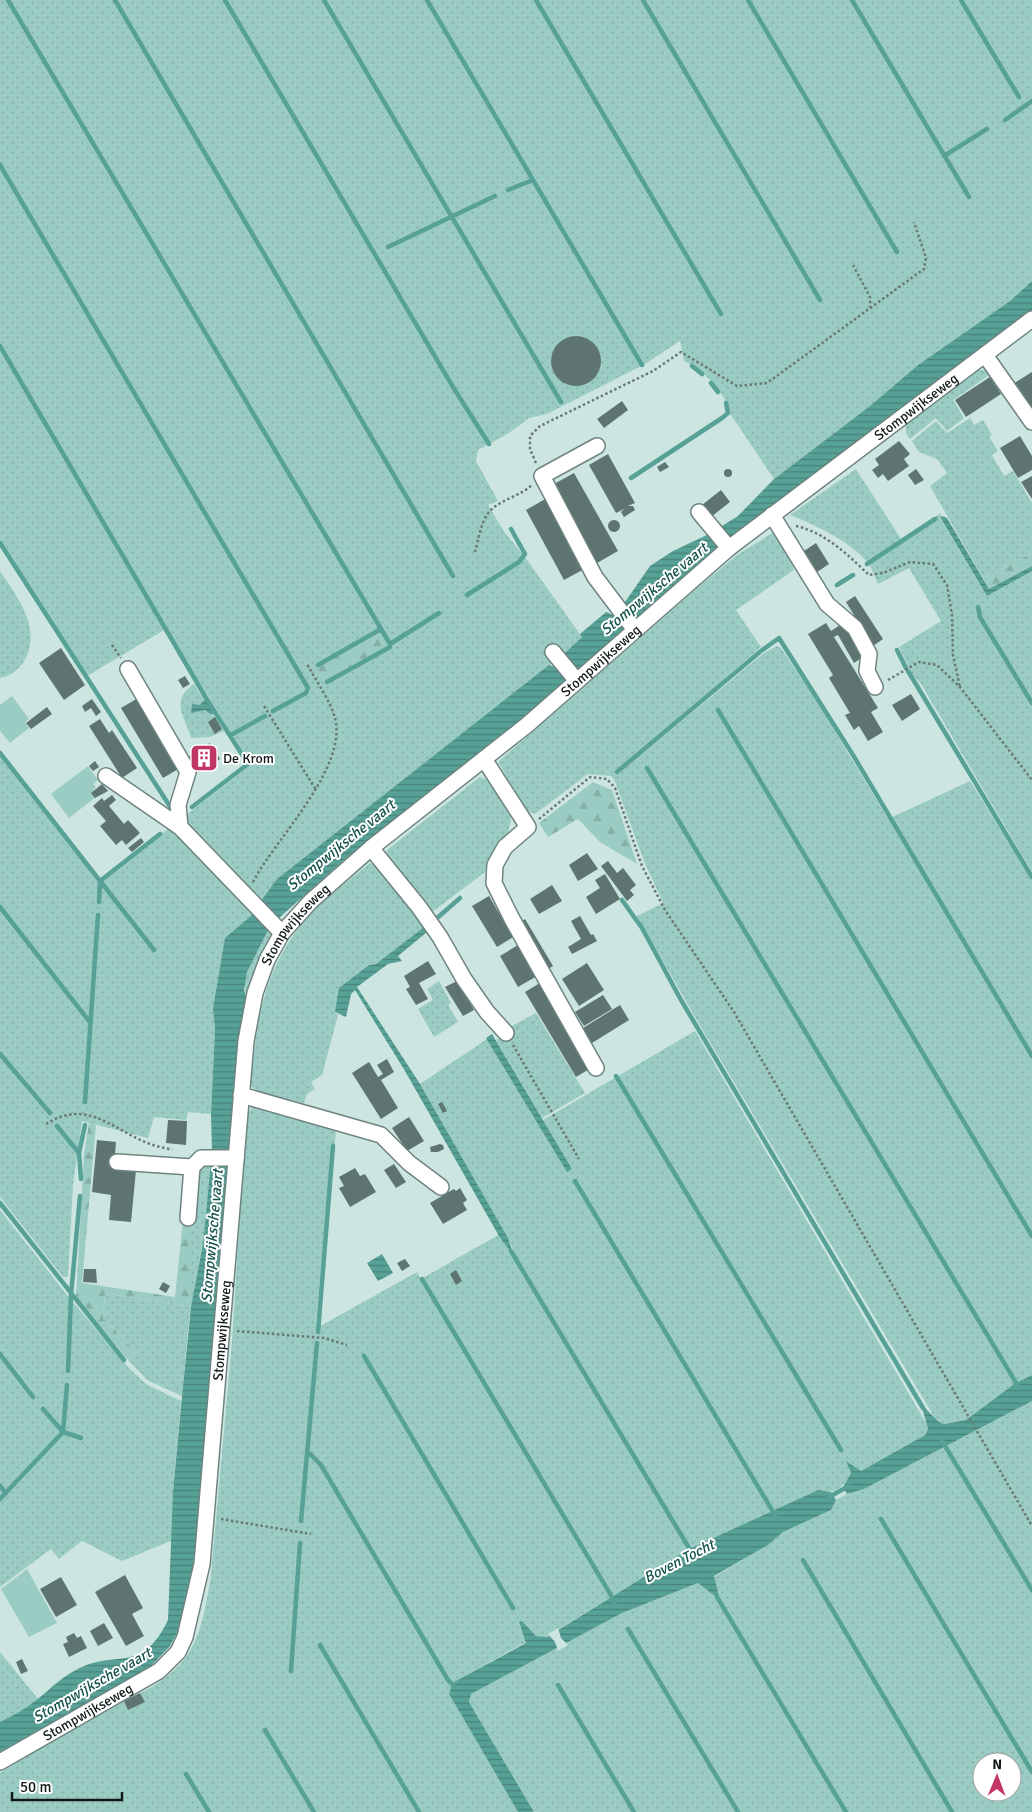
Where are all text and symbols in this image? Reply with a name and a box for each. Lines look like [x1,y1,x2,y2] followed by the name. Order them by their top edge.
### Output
[871,370,962,444] street label: Stompwijkseweg
[597,538,712,639] water label: Stompwijksche vaart
[557,621,644,701] street label: Stompwijkseweg
[189,743,219,773] building icon: De Krom
[223,750,274,767] place label: De Krom
[283,795,400,894] water label: Stompwijksche vaart
[258,880,333,968] street label: Stompwijkseweg
[197,1167,227,1303] water label: Stompwijksche vaart
[209,1280,235,1381] street label: Stompwijkseweg
[641,1535,719,1586] water label: Boven Tocht
[30,1643,156,1726] water label: Stompwijksche vaart
[40,1680,136,1745] street label: Stompwijkseweg
[972,1752,1022,1802] north arrow
[992,1756,1002,1773] text: N
[12,1770,122,1802] scale bar
[20,1778,51,1796] text: 50 m

